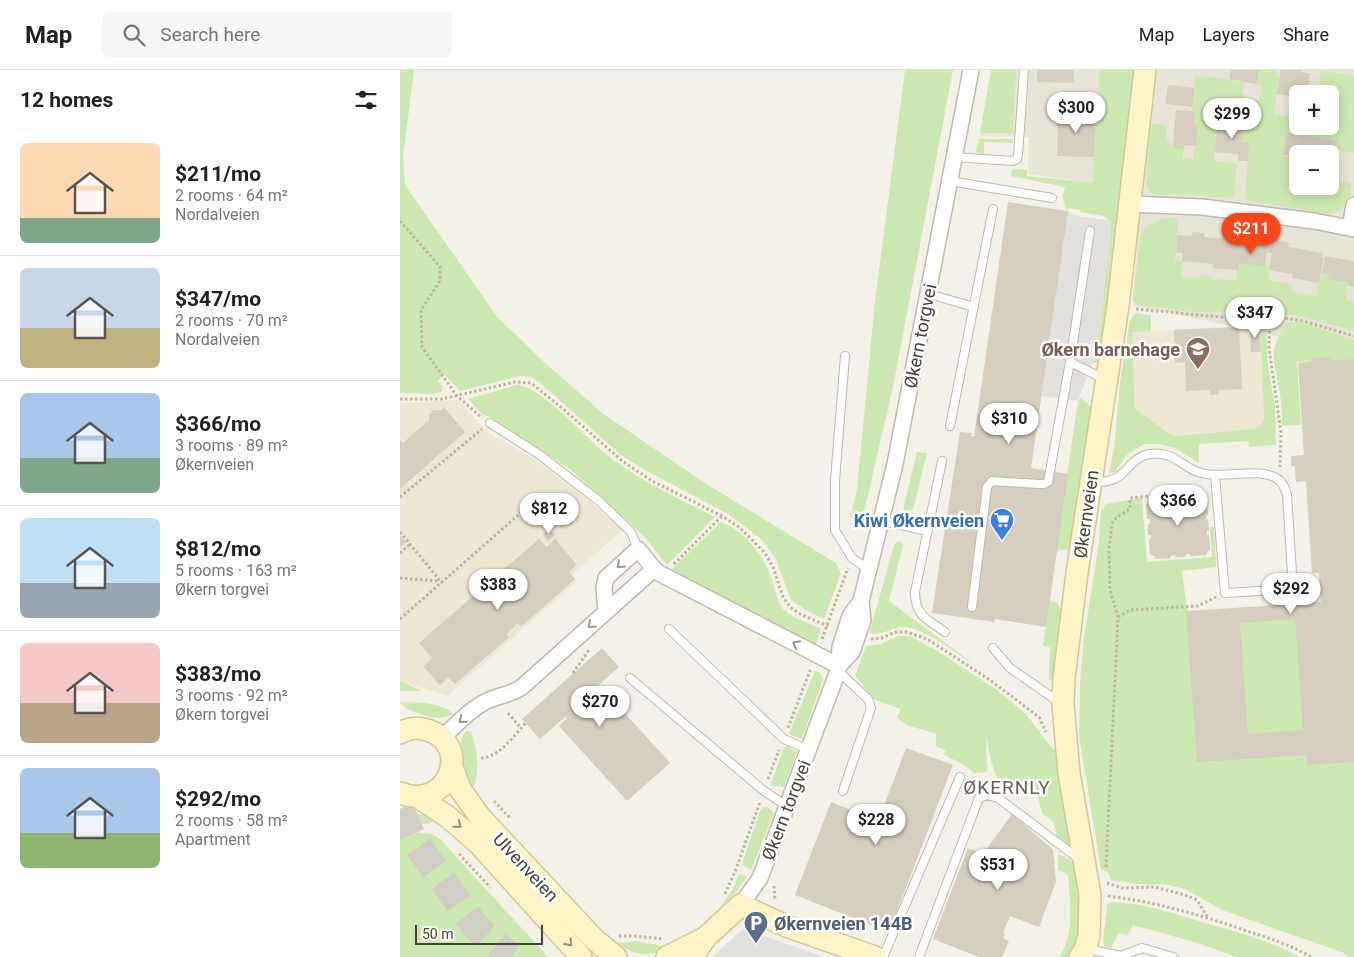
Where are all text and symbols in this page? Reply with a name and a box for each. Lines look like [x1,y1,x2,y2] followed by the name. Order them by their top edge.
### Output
[102,12,452,57] search box
[25,21,72,49] text: Map
[120,21,148,49] icon: search
[160,23,260,46] text: Search here
[1139,24,1174,45] text: Map
[1202,24,1255,45] text: Layers
[1283,24,1329,45] text: Share
[1289,85,1339,195] map controls
[1289,85,1339,135] button: +
[352,86,380,114] icon: filters
[20,88,113,112] text: 12 homes
[1046,92,1106,134] pin: $300
[1058,98,1094,117] text: $300
[1202,98,1262,140] pin: $299
[1214,104,1250,123] text: $299
[1289,145,1339,195] button: −
[175,162,261,186] text: $211/mo
[60,163,120,223] icon: home
[175,186,288,205] text: 2 rooms · 64 m²
[175,205,260,224] text: Nordalveien
[1221,212,1281,255] pin: $211
[1233,219,1269,238] text: $211
[900,282,940,390] street label: Økern torgvei
[175,287,261,311] text: $347/mo
[60,288,120,348] icon: home
[1225,296,1285,339] pin: $347
[1237,303,1273,322] text: $347
[175,311,288,330] text: 2 rooms · 70 m²
[175,330,260,349] text: Nordalveien
[1185,336,1211,370] school or university icon: Økern barnehage
[1041,339,1180,360] place label: Økern barnehage
[979,402,1039,445] pin: $310
[991,409,1027,428] text: $310
[175,412,261,436] text: $366/mo
[60,413,120,473] icon: home
[175,436,288,455] text: 3 rooms · 89 m²
[175,455,254,474] text: Økernveien
[1069,469,1103,559] street label: Økernveien
[1148,484,1208,527] pin: $366
[1160,491,1196,510] text: $366
[519,492,579,535] pin: $812
[531,499,567,518] text: $812
[989,507,1015,541] supermarket icon: Kiwi Økernveien
[854,510,984,531] place label: Kiwi Økernveien
[175,537,261,561] text: $812/mo
[60,538,120,598] icon: home
[616,559,625,568] one-way arrow
[175,561,297,580] text: 5 rooms · 163 m²
[468,568,528,611] pin: $383
[1261,572,1321,615] pin: $292
[480,575,516,594] text: $383
[1273,579,1309,598] text: $292
[175,580,269,599] text: Økern torgvei
[588,619,597,628] one-way arrow
[792,640,801,650] one-way arrow
[175,662,261,686] text: $383/mo
[60,663,120,723] icon: home
[175,686,288,705] text: 3 rooms · 92 m²
[570,686,630,728] pin: $270
[582,692,618,711] text: $270
[175,705,269,724] text: Økern torgvei
[458,715,467,724] one-way arrow
[757,757,815,863] street label: Økern torgvei
[963,776,1051,799] district label: ØKERNLY
[175,787,261,811] text: $292/mo
[60,788,120,848] icon: home
[846,804,906,846] pin: $228
[858,810,894,829] text: $228
[175,811,288,830] text: 2 rooms · 58 m²
[452,820,461,829] one-way arrow
[489,828,563,906] street label: Ulvenveien
[175,830,251,849] text: Apartment
[968,848,1028,891] pin: $531
[980,855,1016,874] text: $531
[743,910,769,944] parking icon: Økernveien 144B
[774,913,912,934] place label: Økernveien 144B
[415,922,542,945] scale bar
[422,926,454,942] text: 50 m
[564,938,573,947] one-way arrow

